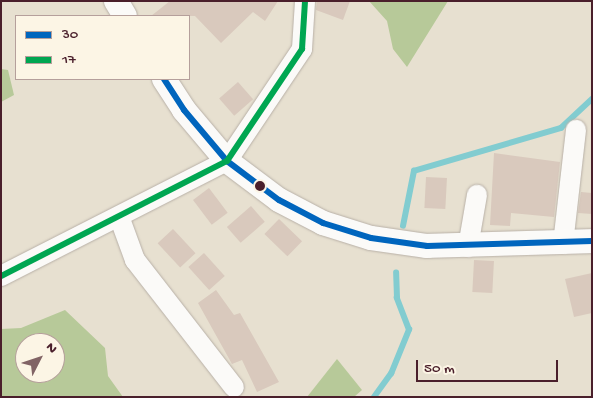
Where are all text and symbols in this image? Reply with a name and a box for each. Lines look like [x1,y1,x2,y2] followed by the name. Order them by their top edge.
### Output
[15,15,190,80] legend
[62,26,78,44] text: 30
[62,51,76,69] text: 17
[255,181,265,191] unlabelled marker
[15,333,65,383] north arrow
[42,339,60,358] text: N
[418,350,560,382] scale bar
[424,360,455,378] text: 50 m

